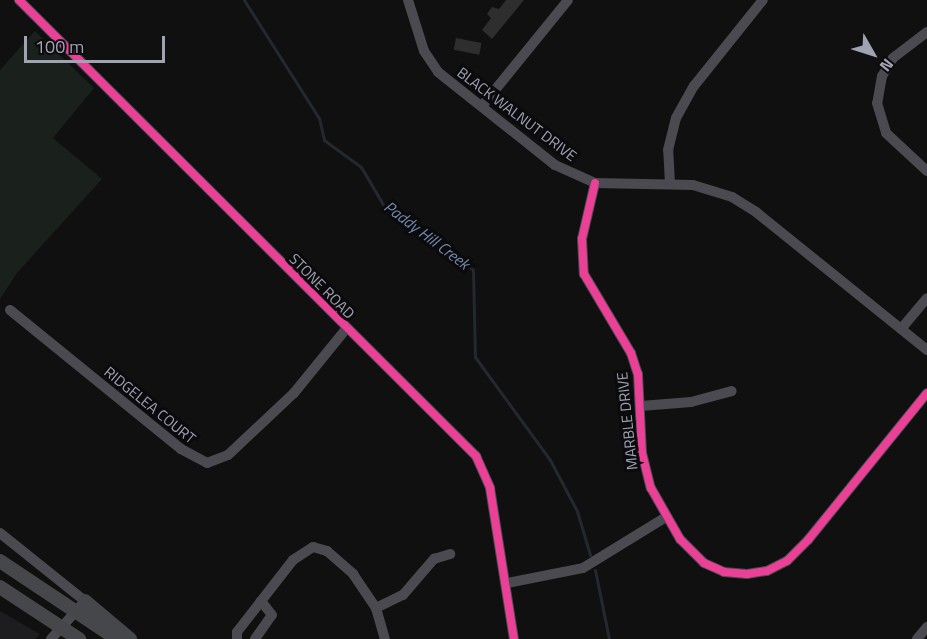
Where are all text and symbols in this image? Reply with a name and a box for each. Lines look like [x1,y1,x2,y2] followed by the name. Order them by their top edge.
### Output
[27,24,168,62] scale bar
[843,24,903,84] north arrow
[35,33,84,60] text: 100 m
[874,53,900,77] text: N
[454,63,580,165] street label: BLACK WALNUT DRIVE
[380,197,474,273] water label: Paddy Hill Creek
[286,250,358,322] street label: STONE ROAD
[101,363,199,447] street label: RIDGELEA COURT
[613,371,641,471] street label: MARBLE DRIVE

